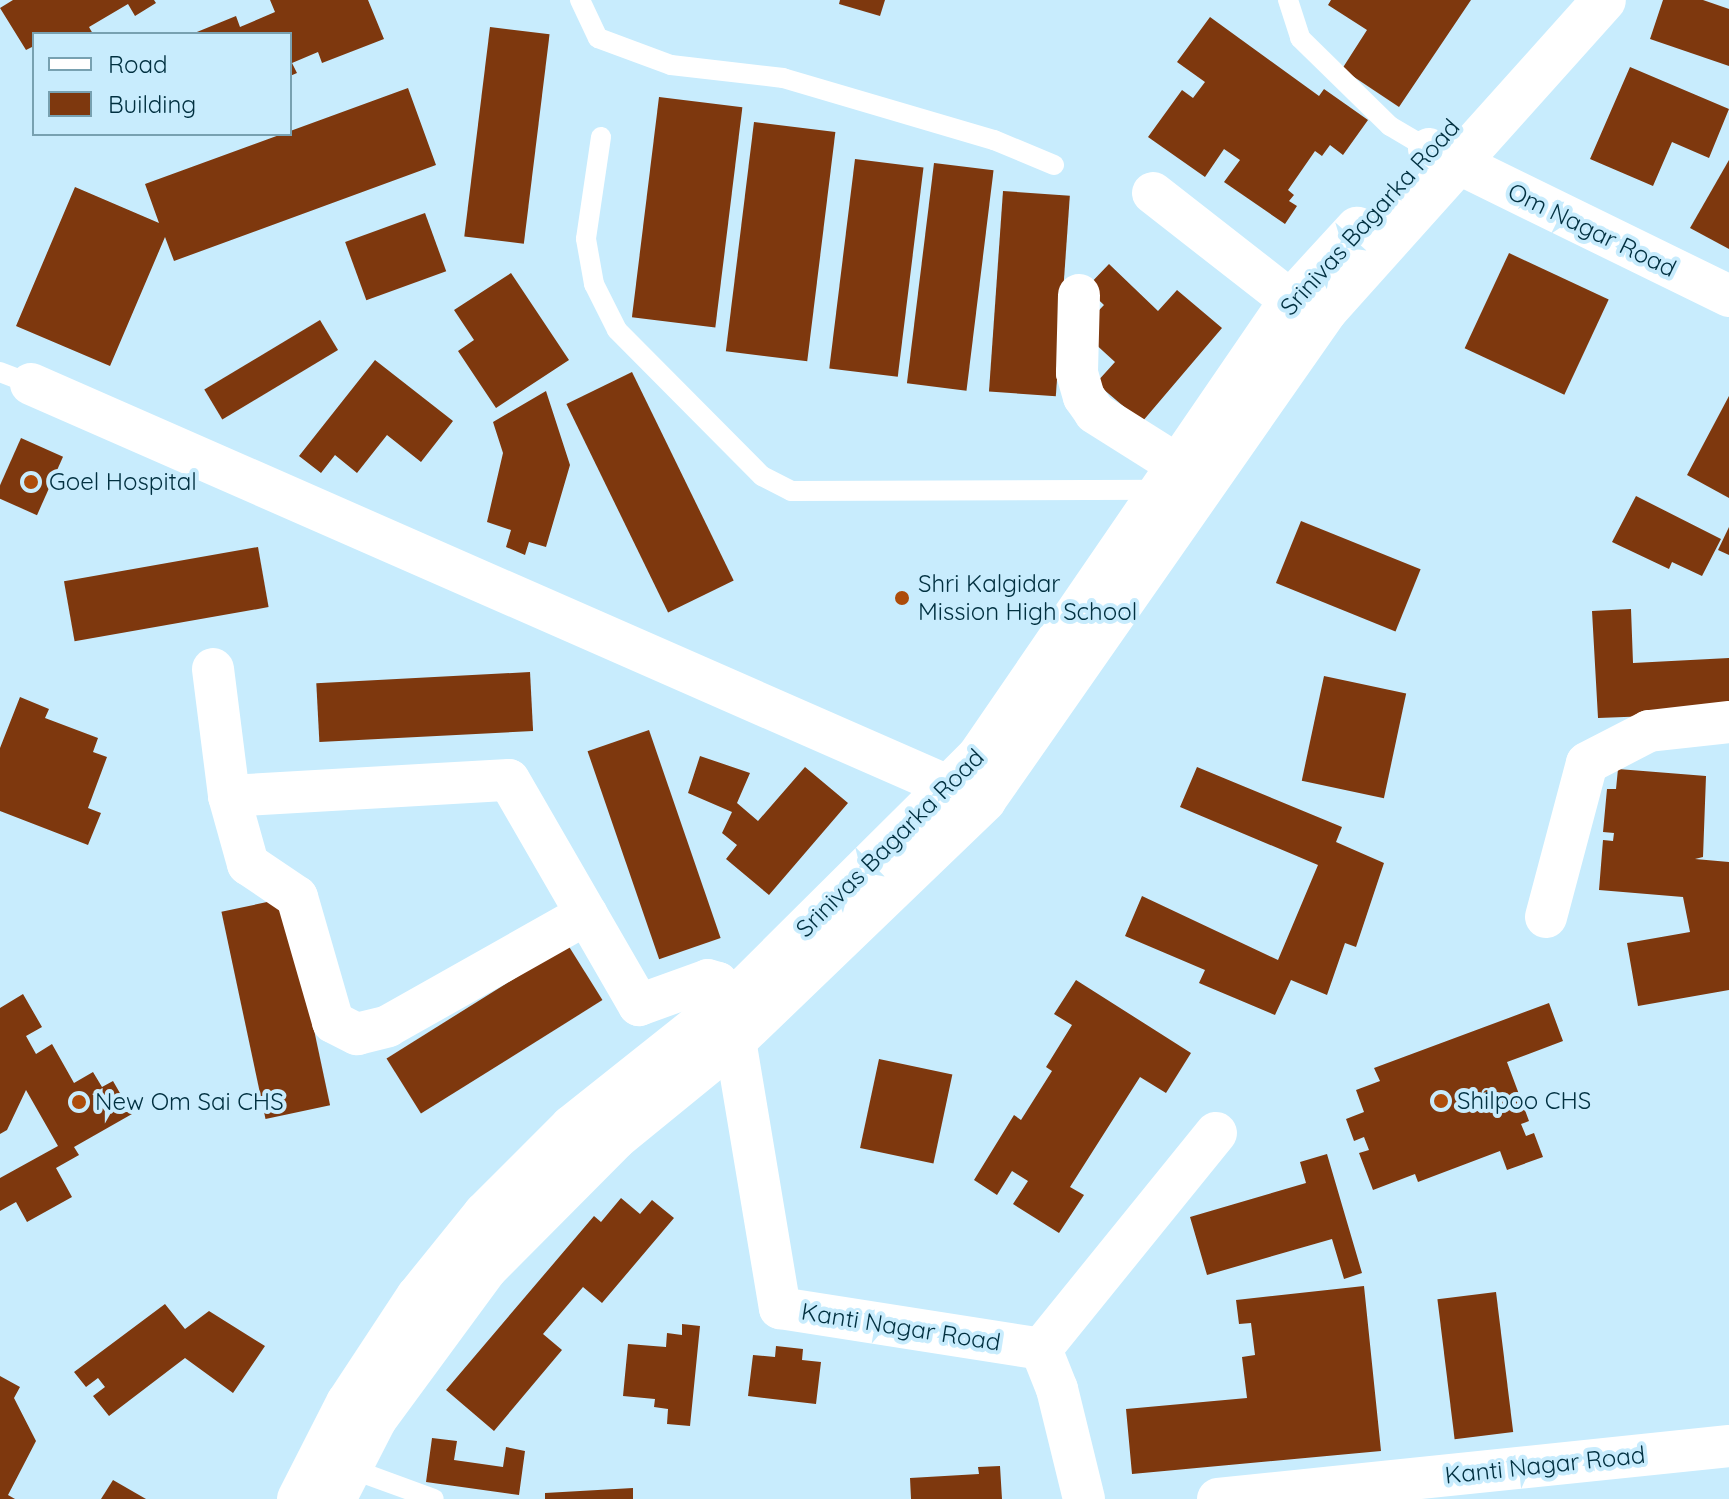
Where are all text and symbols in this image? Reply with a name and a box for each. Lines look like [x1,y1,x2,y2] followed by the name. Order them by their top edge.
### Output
[32,32,292,136] legend
[108,49,168,79] text: Road
[108,89,196,119] text: Building
[1274,113,1466,321] street label: Srinivas Bagarka Road
[1503,177,1681,283] street label: Om Nagar Road
[49,468,197,496] place label: Goel Hospital
[20,471,42,493] marker: Goel Hospital
[918,570,1137,626] place label: Shri Kalgidar Mission High School
[893,589,911,607] marker: Shri Kalgidar Mission High School
[790,743,990,943] street label: Srinivas Bagarka Road
[1457,1087,1591,1115] place label: Shilpoo CHS
[95,1088,284,1116] place label: New Om Sai CHS
[1432,1092,1450,1110] marker: Shilpoo CHS
[70,1093,88,1111] marker: New Om Sai CHS
[799,1297,1003,1357] street label: Kanti Nagar Road
[1443,1440,1647,1490] street label: Kanti Nagar Road

